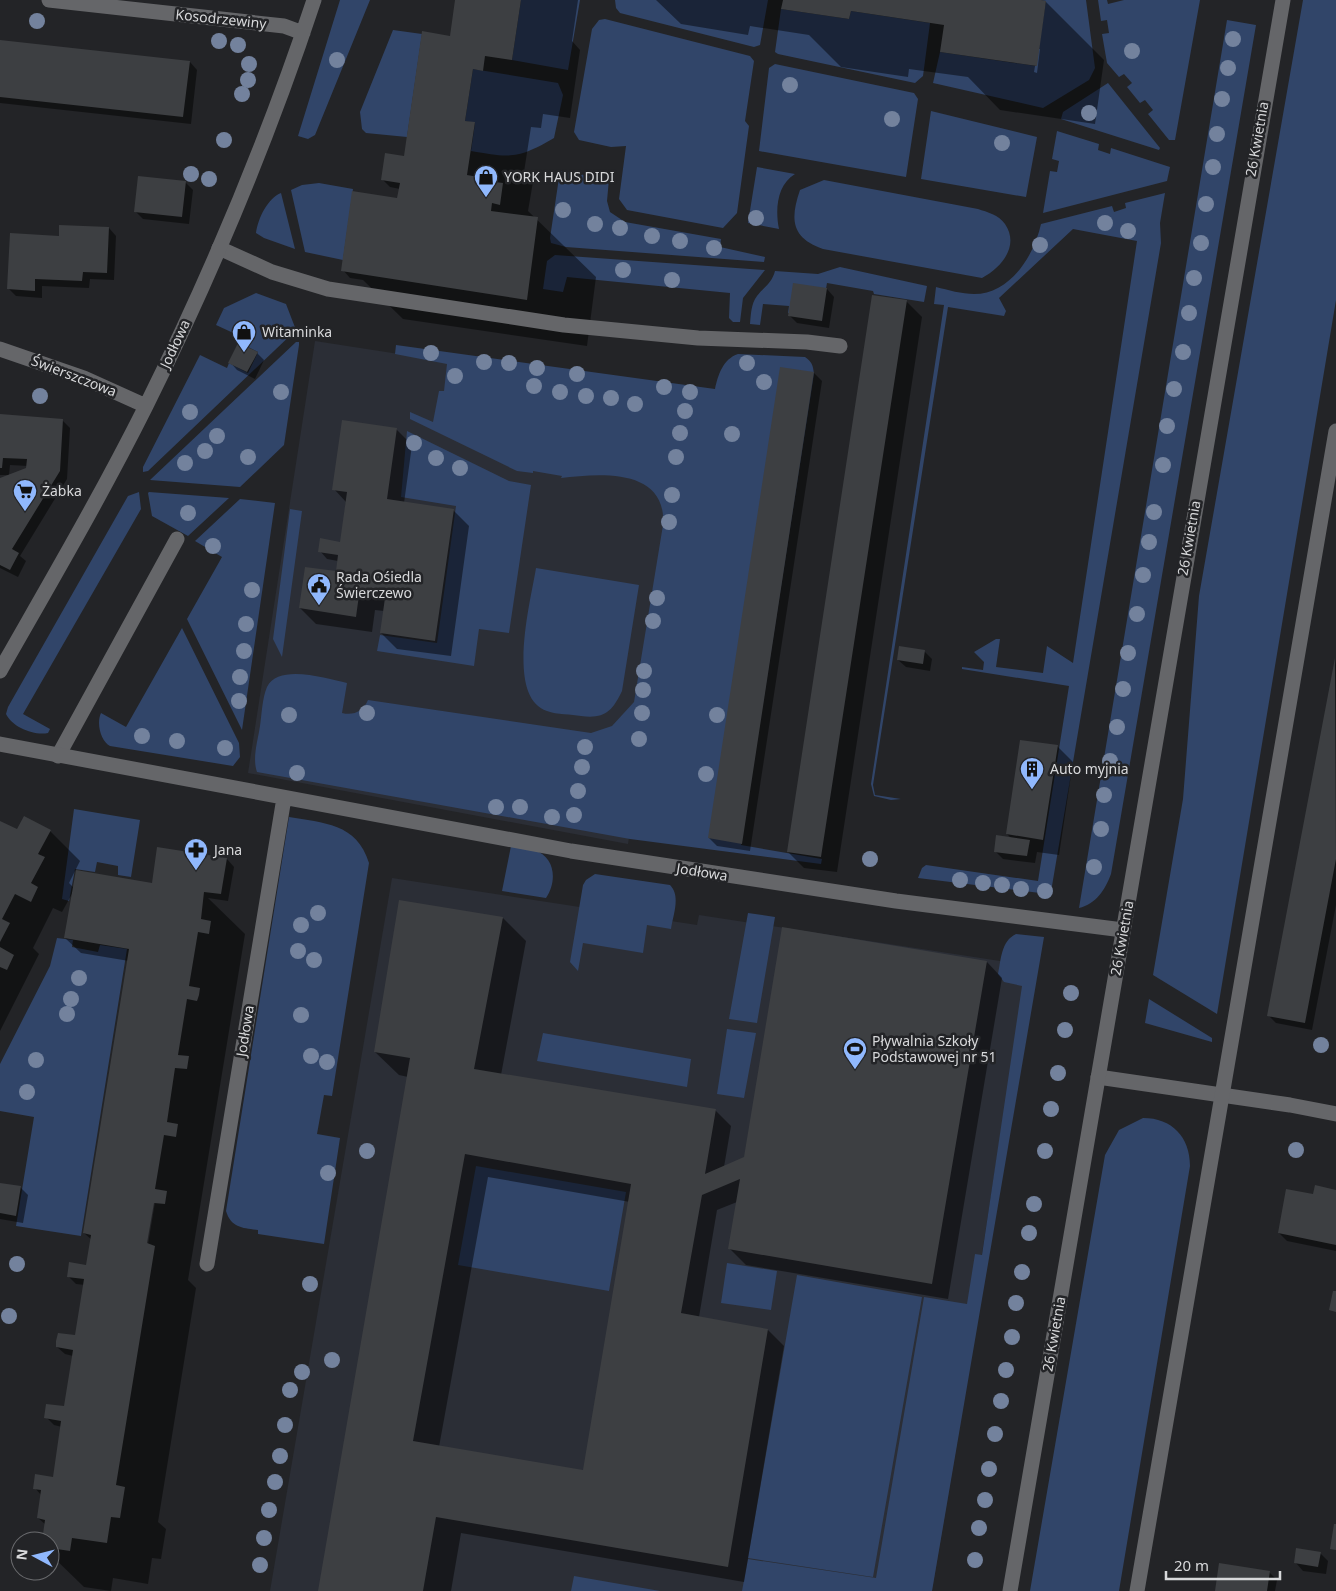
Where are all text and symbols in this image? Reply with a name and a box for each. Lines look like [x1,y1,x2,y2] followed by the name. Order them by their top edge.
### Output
[175,4,268,33] street label: Kosodrzewiny
[1241,100,1272,178] street label: 26 Kwietnia
[473,164,499,198] shop icon: YORK HAUS DIDI
[504,167,615,186] place label: YORK HAUS DIDI
[154,316,194,373] street label: Jodłowa
[231,319,257,353] shop icon: Witaminka
[262,322,332,341] place label: Witaminka
[29,351,119,400] street label: Świerszczowa
[12,478,38,512] supermarket icon: Żabka
[42,481,82,500] place label: Żabka
[1173,499,1204,577] street label: 26 Kwietnia
[336,567,422,602] place label: Rada Ośiedla Świerczewo
[306,572,332,606] public building icon: Rada Ośiedla Świerczewo
[1019,756,1045,790] building icon: Auto myjnia
[1050,759,1129,778] place label: Auto myjnia
[183,837,209,871] pharmacy icon: Jana
[212,840,242,859] place label: Jana
[673,858,729,885] street label: Jodłowa
[1106,899,1137,977] street label: 26 Kwietnia
[231,1004,258,1060] street label: Jodłowa
[872,1031,997,1066] place label: Pływalnia Szkoły Podstawowej nr 51
[842,1036,868,1070] sports icon: Pływalnia Szkoły Podstawowej nr 51
[1038,1295,1069,1373] street label: 26 Kwietnia
[10,1531,60,1581] north arrow
[11,1548,32,1561] text: N
[1166,1548,1280,1580] scale bar
[1174,1555,1209,1575] text: 20 m

